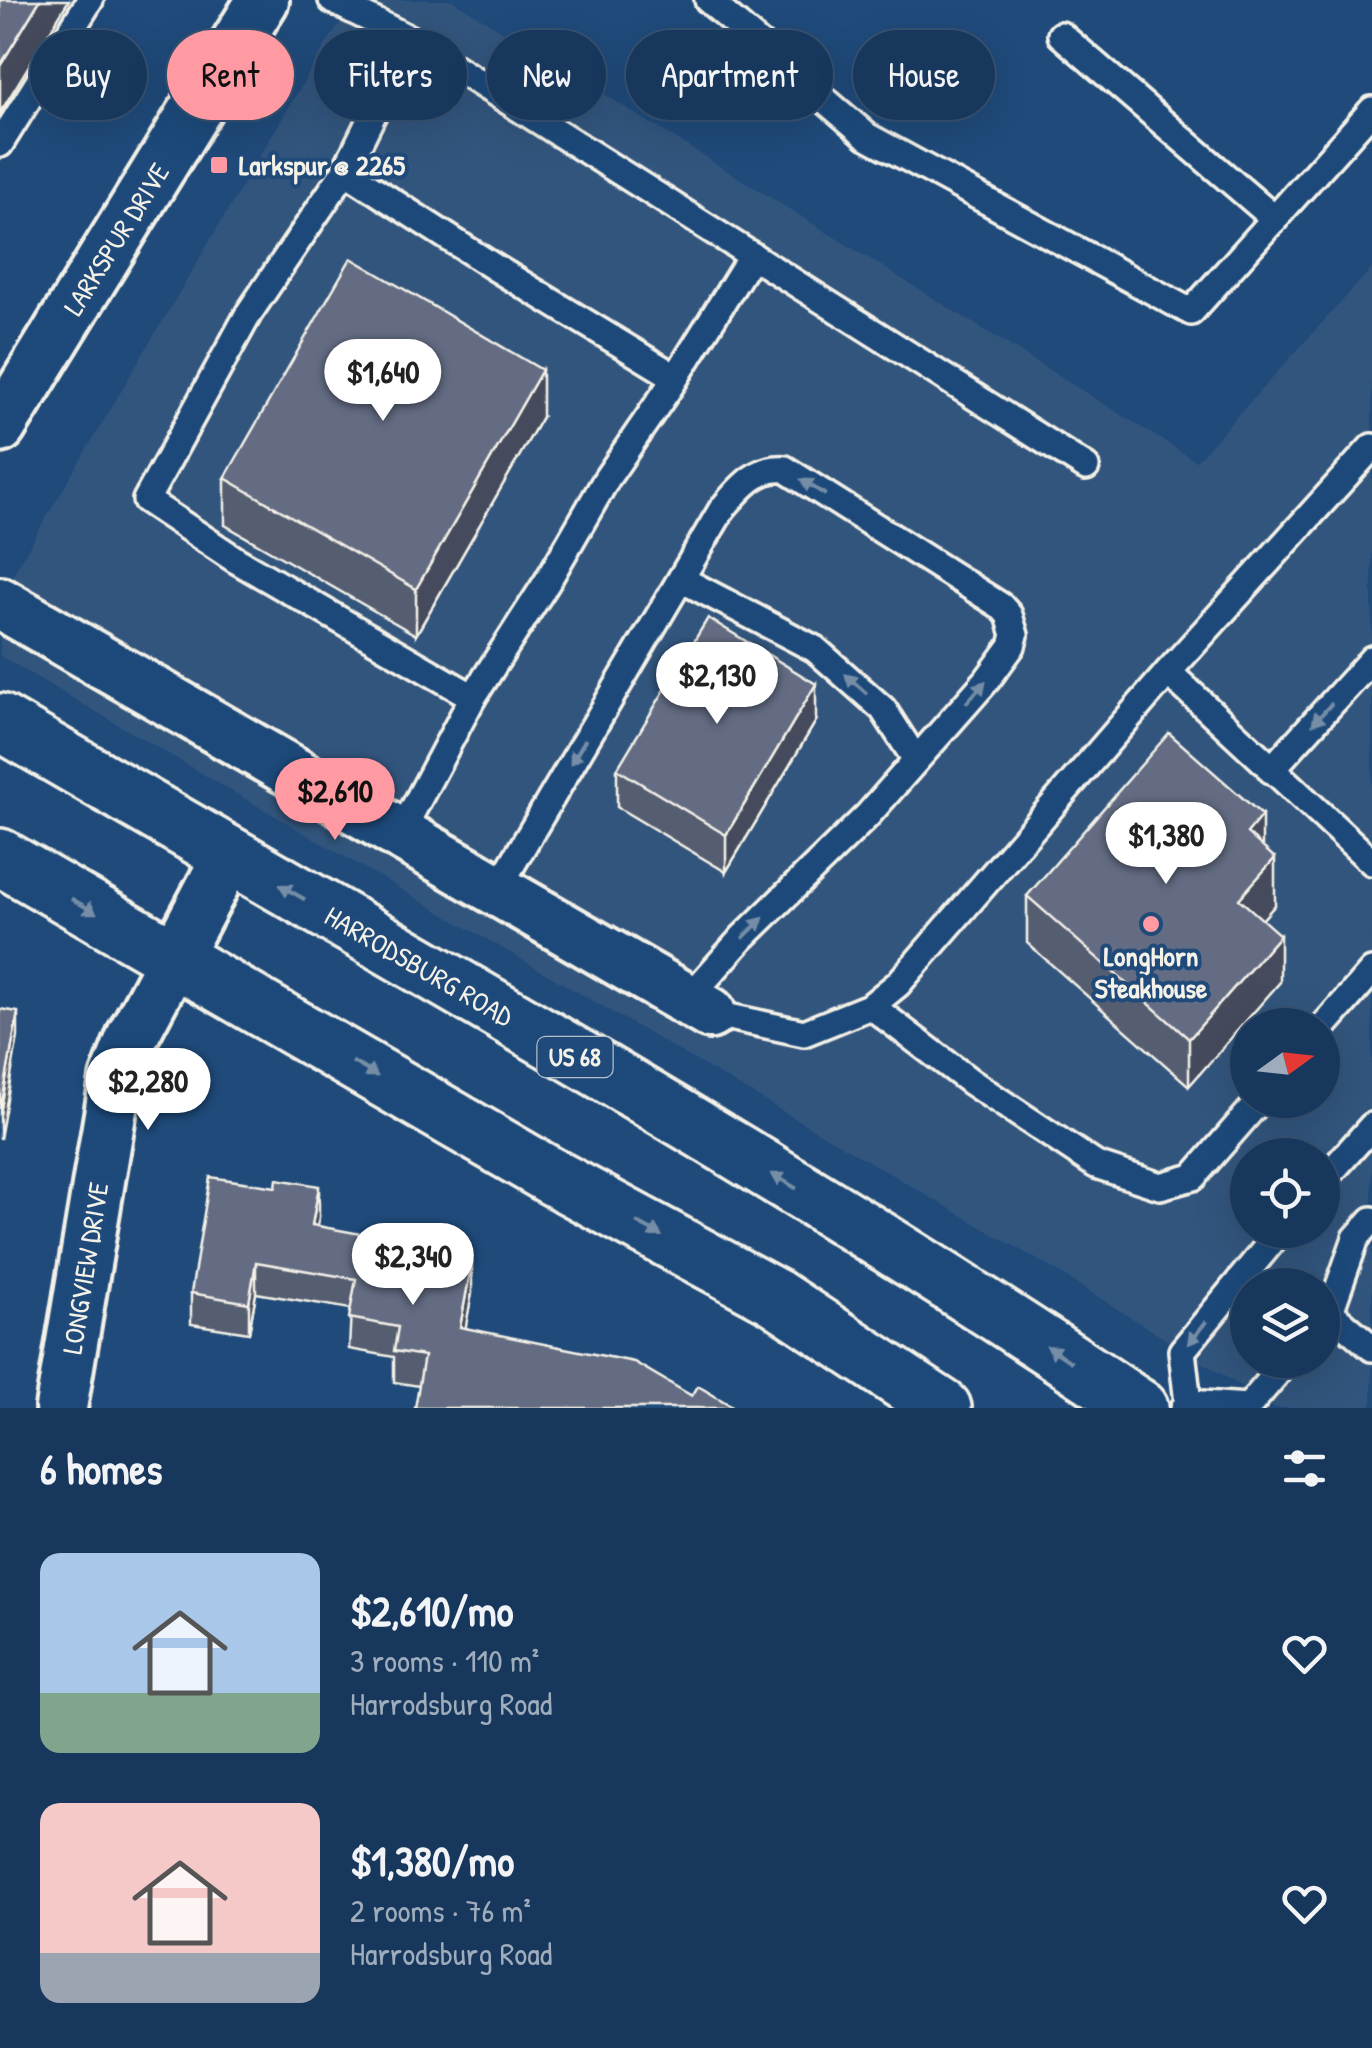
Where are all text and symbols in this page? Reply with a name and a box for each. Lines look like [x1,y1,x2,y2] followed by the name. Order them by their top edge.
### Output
[30,30,147,120] chip: Buy
[167,30,294,120] chip: Rent
[314,30,467,120] chip: Filters
[487,30,606,120] chip: New
[626,30,833,120] chip: Apartment
[853,30,995,120] chip: House
[239,146,405,185] place label: Larkspur @ 2265
[208,154,230,176] marker: Larkspur @ 2265
[54,156,178,322] street label: LARKSPUR DRIVE
[302,339,464,424] pin: $1,640
[346,350,420,393] text: $1,640
[799,479,827,496] one-way arrow
[636,642,798,727] pin: $2,130
[678,653,756,696] text: $2,130
[844,673,868,696] one-way arrow
[965,680,987,705] one-way arrow
[1311,701,1333,726] one-way arrow
[570,738,587,766] one-way arrow
[254,758,416,843] pin: $2,610
[297,769,373,812] text: $2,610
[1085,802,1247,887] pin: $1,380
[1128,813,1204,856] text: $1,380
[278,884,306,901] one-way arrow
[70,897,98,914] one-way arrow
[318,897,521,1036] street label: HARRODSBURG ROAD
[1140,913,1162,935] marker: LongHorn Steakhouse
[740,916,764,940] one-way arrow
[1095,937,1208,1007] place label: LongHorn Steakhouse
[1230,1008,1340,1118] north arrow
[1230,1008,1340,1378] map controls
[538,1037,612,1077] road number: US 68
[67,1048,229,1133] pin: $2,280
[108,1059,188,1102] text: $2,280
[351,1060,380,1077] one-way arrow
[1230,1138,1340,1248] button: locate
[770,1172,798,1190] one-way arrow
[53,1179,117,1357] street label: LONGVIEW DRIVE
[634,1220,663,1237] one-way arrow
[332,1223,494,1308] pin: $2,340
[374,1234,452,1277] text: $2,340
[1230,1268,1340,1378] button: layers
[1187,1320,1208,1345] one-way arrow
[1045,1345,1072,1364] one-way arrow
[40,1440,162,1497] text: 6 homes
[1277,1441,1332,1496] icon: filters
[350,1582,514,1639] text: $2,610/mo
[120,1593,240,1713] icon: home
[1277,1626,1332,1681] icon: heart
[350,1639,539,1682] text: 3 rooms · 110 m²
[350,1682,552,1725] text: Harrodsburg Road
[350,1832,514,1889] text: $1,380/mo
[120,1843,240,1963] icon: home
[1277,1876,1332,1931] icon: heart
[350,1889,531,1932] text: 2 rooms · 76 m²
[350,1932,552,1975] text: Harrodsburg Road

